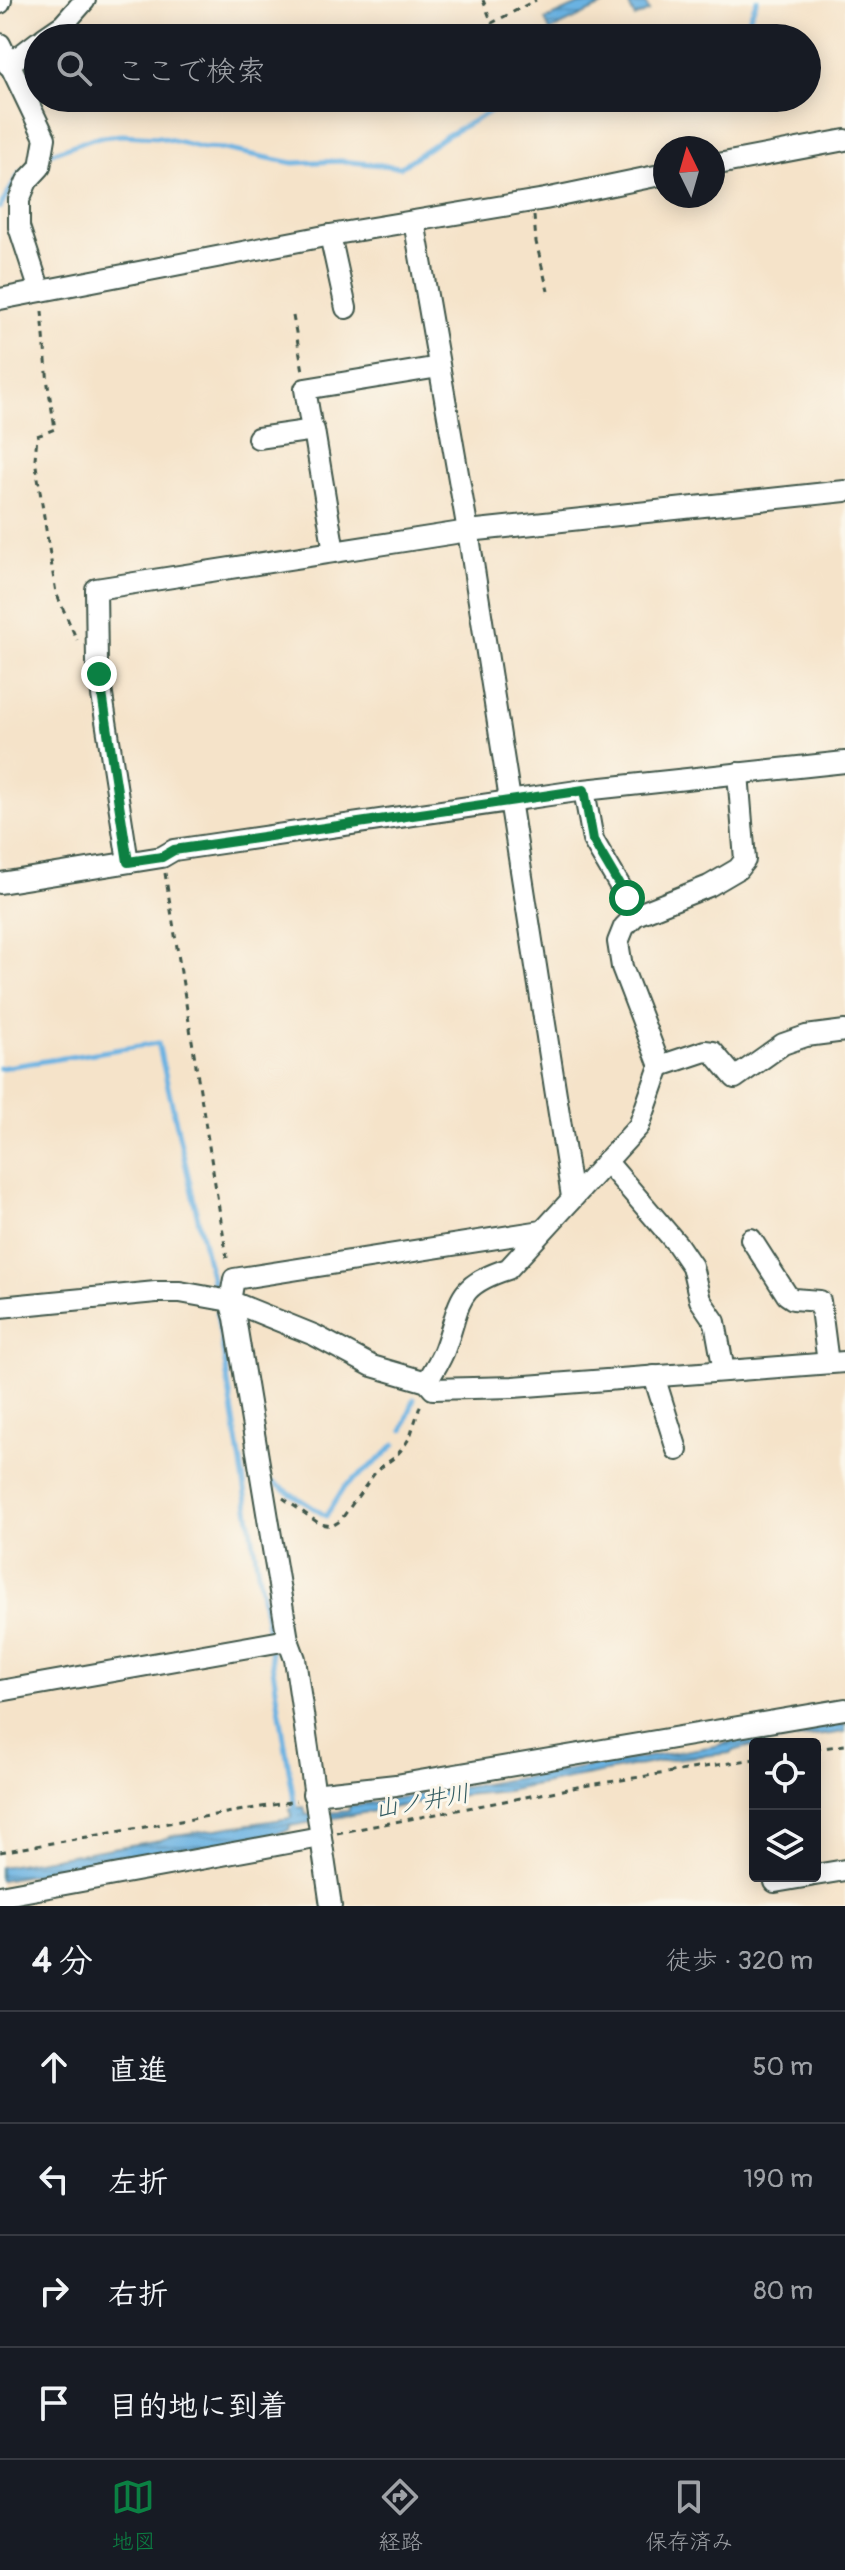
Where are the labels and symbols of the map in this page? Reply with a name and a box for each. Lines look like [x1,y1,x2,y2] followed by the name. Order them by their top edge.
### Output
[653,136,725,208] north arrow
[81,656,117,692] route end
[609,880,645,916] route start
[372,1779,472,1824] water label: 山ノ井川

